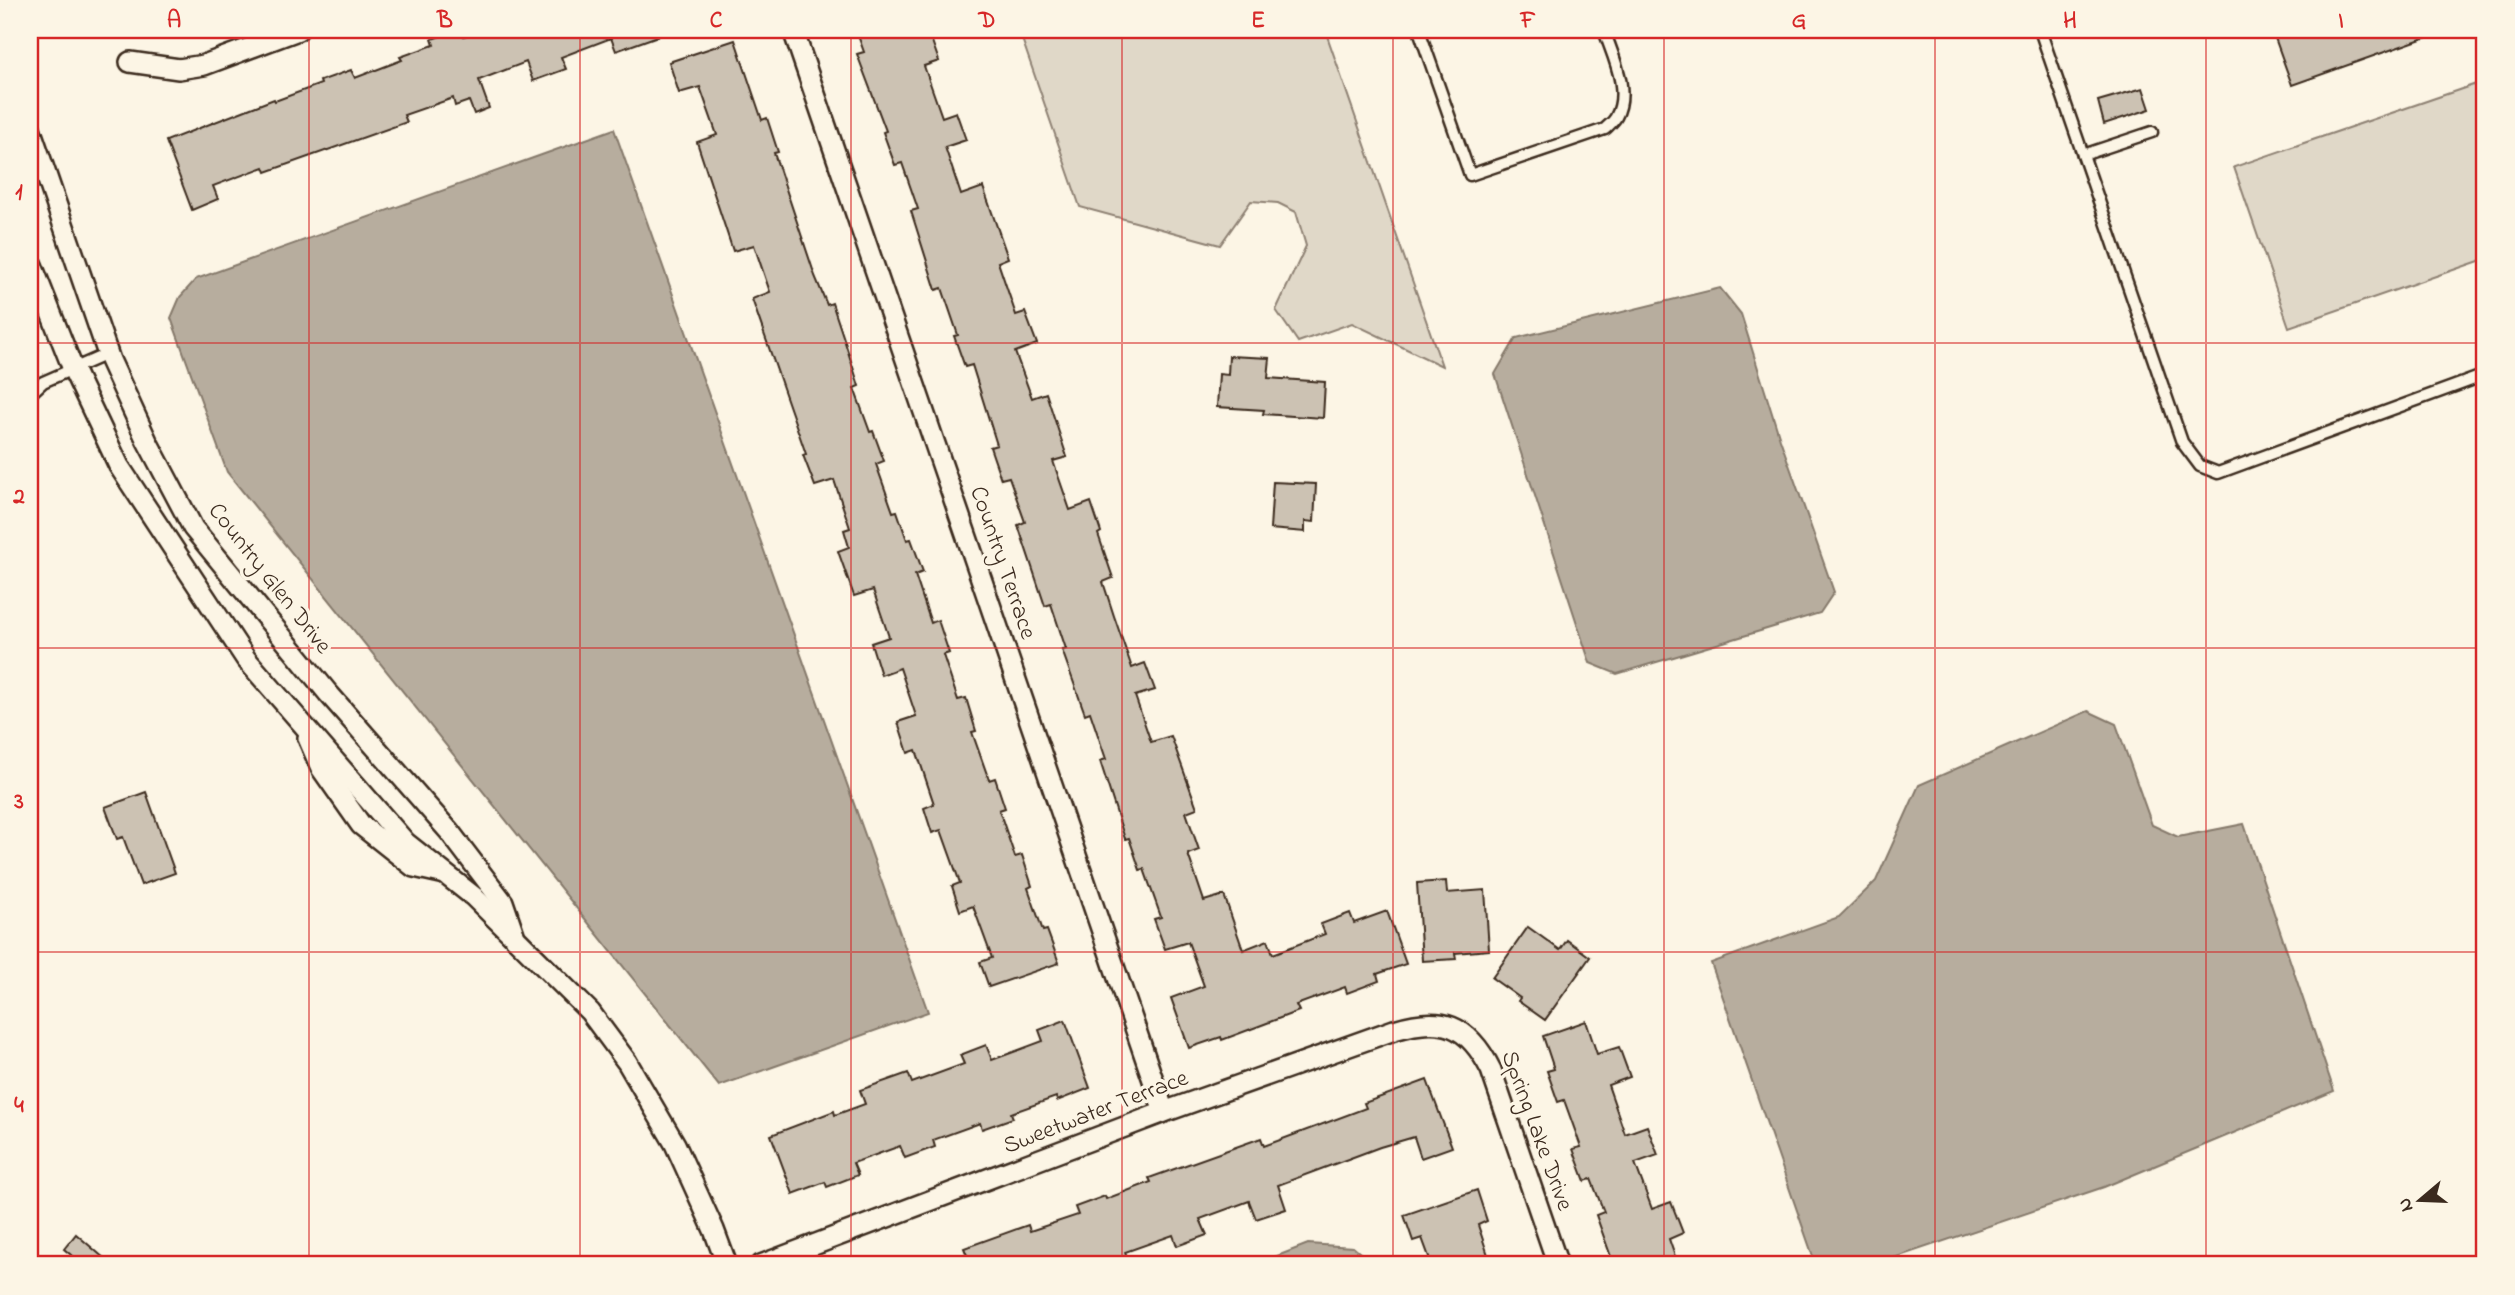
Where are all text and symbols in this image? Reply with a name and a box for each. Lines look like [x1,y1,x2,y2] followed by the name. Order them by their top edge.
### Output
[167,5,181,38] text: A
[436,5,453,38] text: B
[710,5,723,38] text: C
[978,5,995,38] text: D
[1251,5,1265,38] text: E
[1520,5,1536,38] text: F
[1792,5,1806,38] text: G
[2063,5,2077,38] text: H
[2338,5,2344,38] text: I
[15,177,23,210] text: 1
[12,481,25,514] text: 2
[959,482,1045,645] street label: Country Terrace
[198,496,340,663] street label: Country Glen Drive
[13,786,24,819] text: 3
[1491,1046,1581,1216] street label: Spring Lake Drive
[999,1062,1194,1164] street label: Sweetwater Terrace
[14,1090,24,1123] text: 4
[2386,1166,2456,1236] north arrow
[2391,1194,2421,1215] text: N

